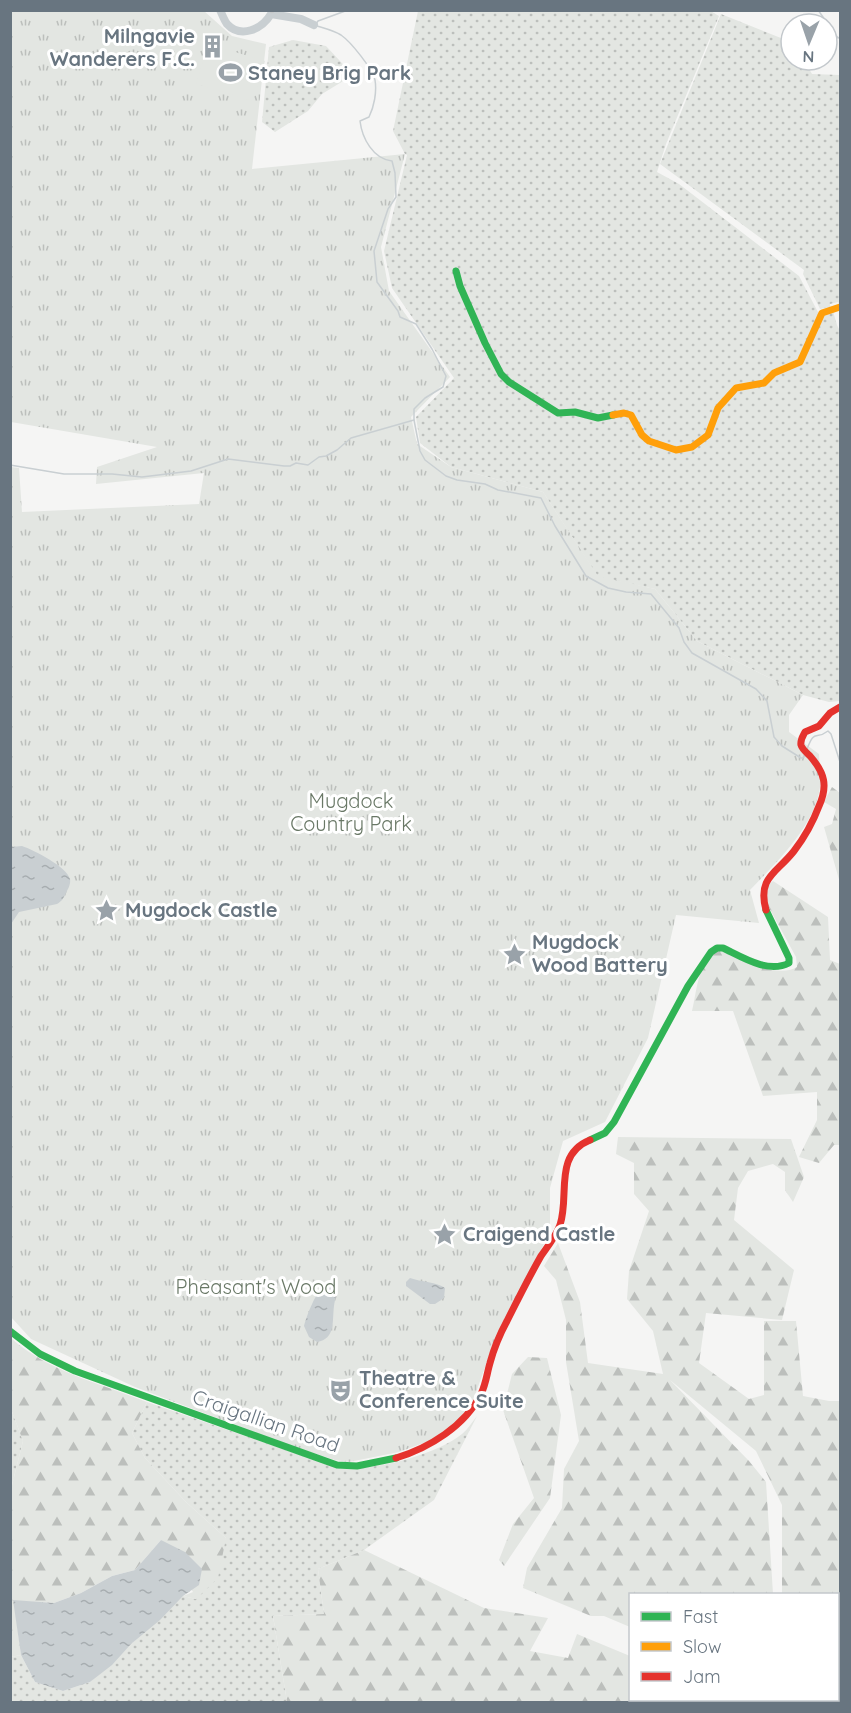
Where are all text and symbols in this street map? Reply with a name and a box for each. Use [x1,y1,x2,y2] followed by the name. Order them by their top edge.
[779,12,839,72] north arrow
[50,23,195,71] place label: Milngavie Wanderers F.C.
[200,34,226,60] building icon: Milngavie Wanderers F.C.
[802,47,815,67] text: N
[217,60,243,86] sports icon: Staney Brig Park
[248,60,411,85] place label: Staney Brig Park
[290,788,412,836] park label: Mugdock Country Park
[94,897,120,923] place icon: Mugdock Castle
[125,897,278,922] place label: Mugdock Castle
[532,929,668,977] place label: Mugdock Wood Battery
[501,941,527,967] place icon: Mugdock Wood Battery
[432,1221,458,1247] place icon: Craigend Castle
[463,1221,615,1246] place label: Craigend Castle
[176,1274,336,1299] park label: Pheasant's Wood
[359,1365,524,1413] place label: Theatre & Conference Suite
[328,1377,354,1403] theatre icon: Theatre & Conference Suite
[189,1384,343,1457] street label: Craigallian Road
[629,1593,839,1701] legend
[683,1605,718,1628] text: Fast
[683,1635,721,1658] text: Slow
[683,1665,721,1688] text: Jam

